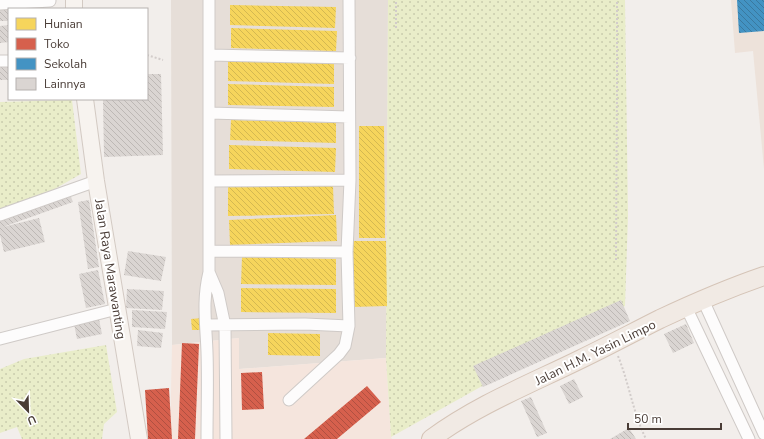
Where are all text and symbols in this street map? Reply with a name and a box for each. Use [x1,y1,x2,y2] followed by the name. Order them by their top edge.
[8,8,148,100] legend
[44,16,83,32] text: Hunian
[44,36,70,52] text: Toko
[44,56,87,72] text: Sekolah
[44,76,86,92] text: Lainnya
[90,197,130,341] street label: Jalan Raya Marawanting
[531,316,659,390] street label: Jalan H.M. Yasin Limpo
[8,391,48,431] north arrow
[628,405,721,431] scale bar
[25,411,38,428] text: U
[634,411,662,427] text: 50 m

